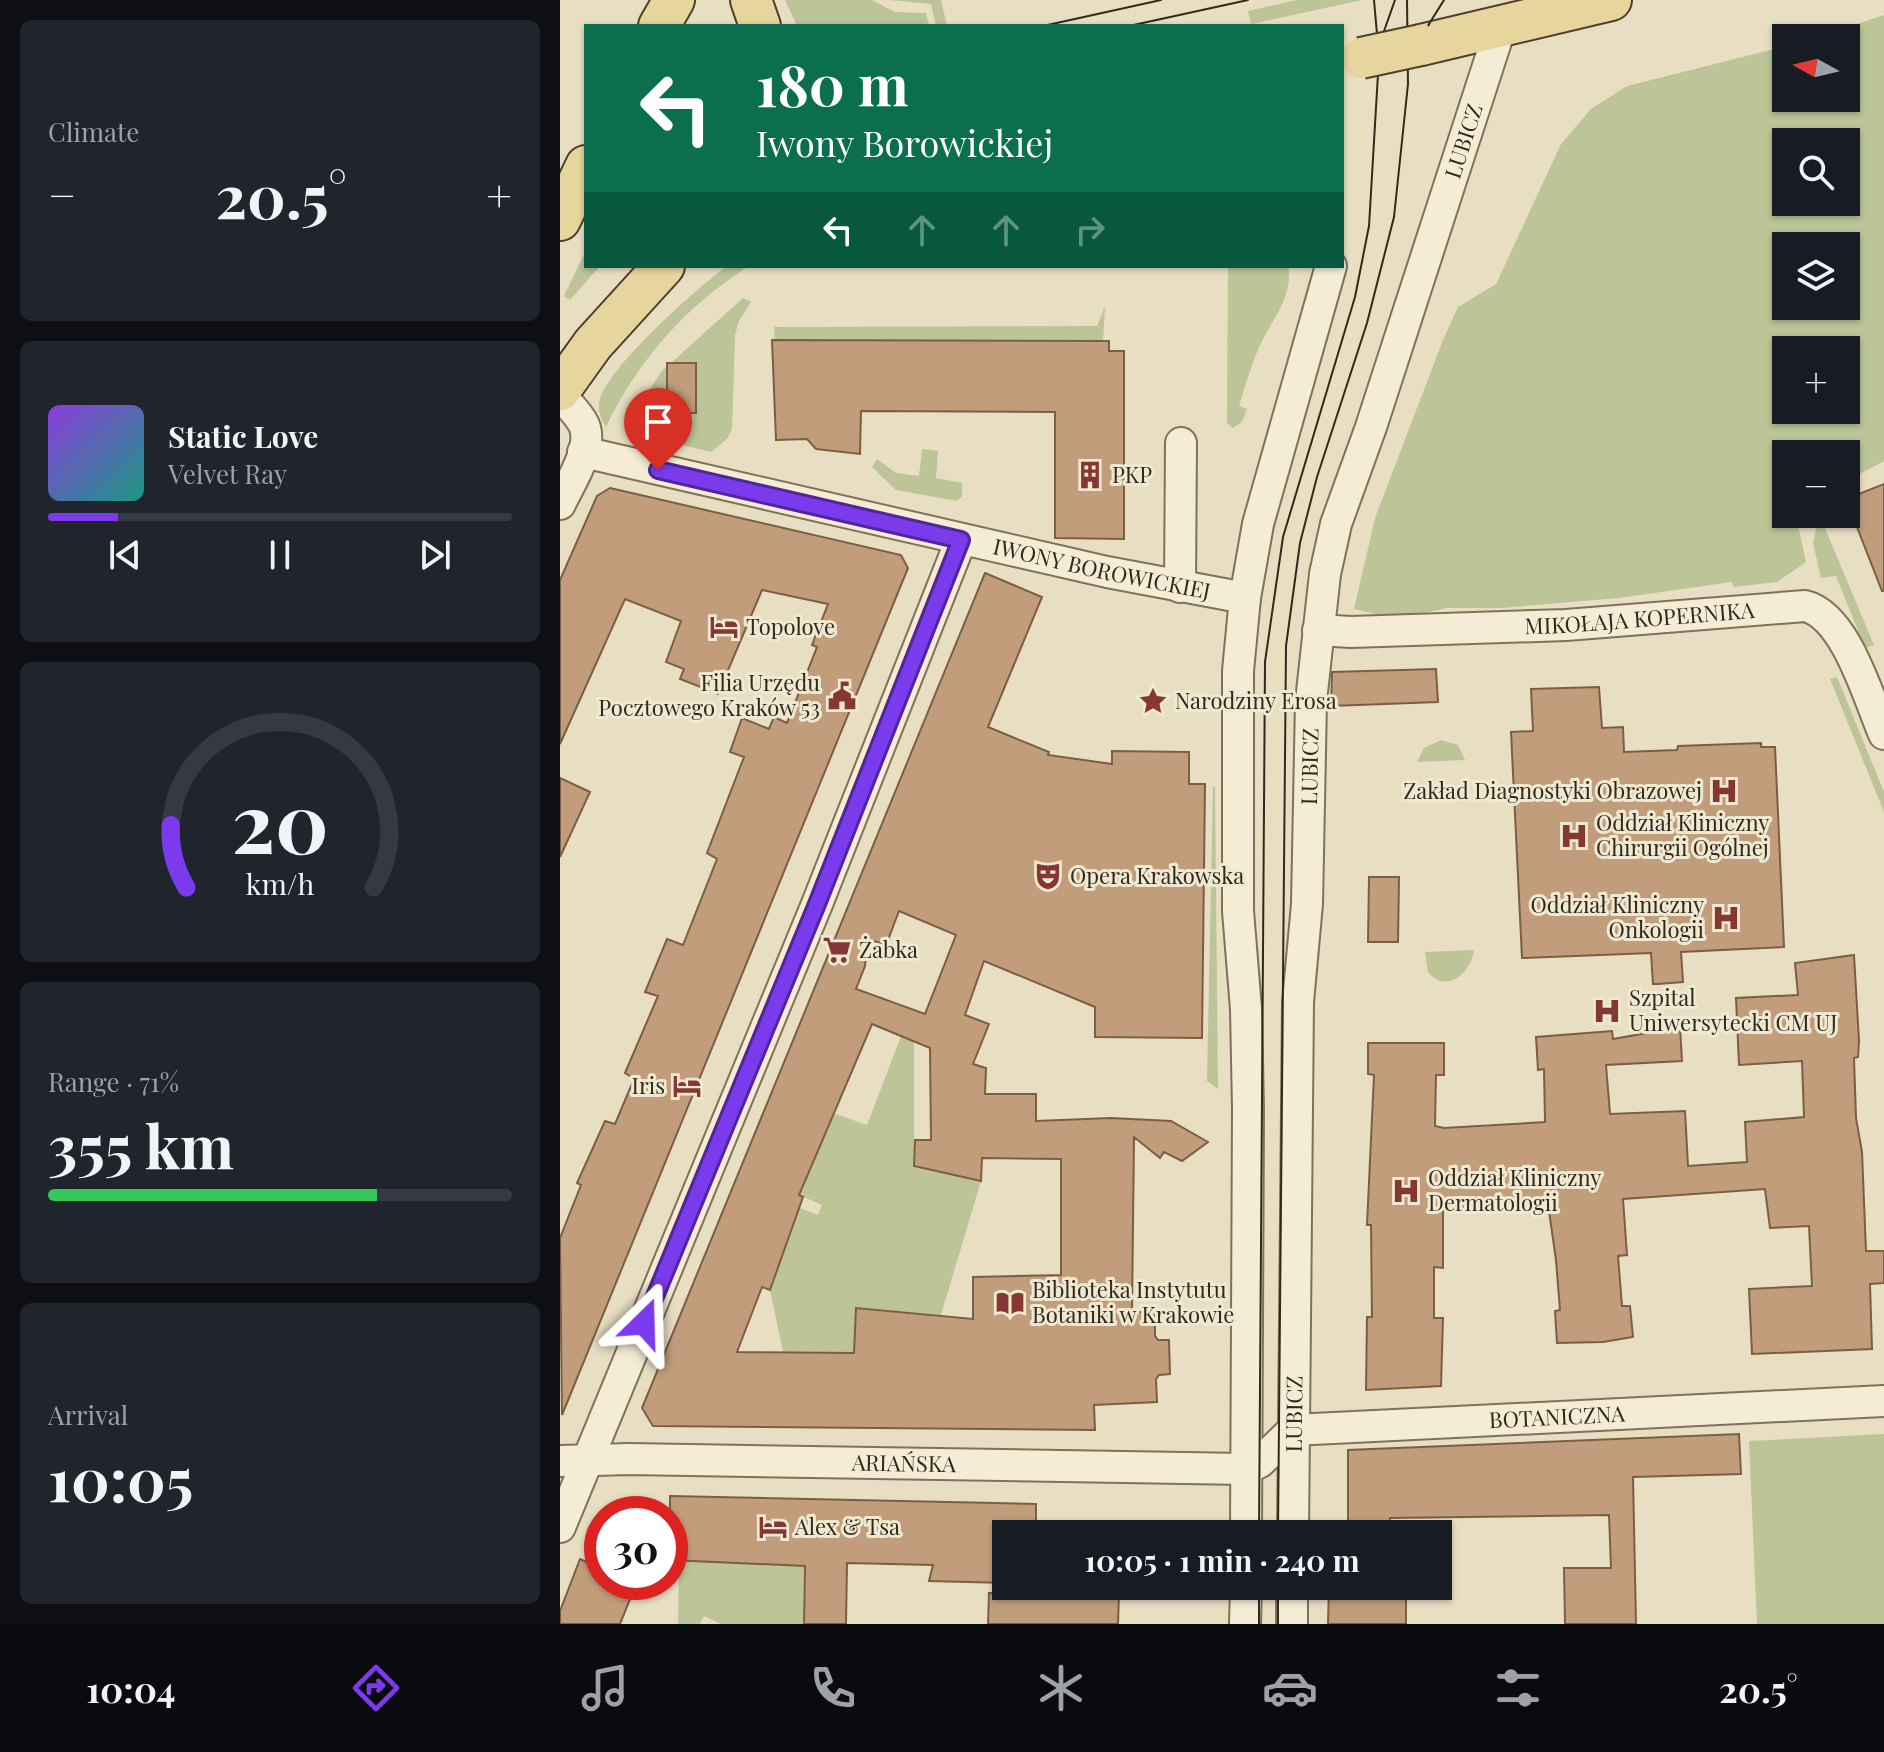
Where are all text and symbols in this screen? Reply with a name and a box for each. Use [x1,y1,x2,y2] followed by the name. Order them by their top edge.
[1772,24,1860,112] north arrow
[1772,24,1860,528] map controls
[756,46,909,121] text: 180 m
[624,56,728,160] icon: left
[1437,100,1489,182] street label: LUBICZ
[48,114,139,149] text: Climate
[756,118,1053,166] text: Iwony Borowickiej
[1772,128,1860,216] button: search
[216,154,347,234] text: 20.5°
[48,164,76,223] text: −
[486,164,512,223] text: +
[816,208,860,252] icon: left
[900,208,944,252] icon: ahead
[984,208,1028,252] icon: ahead
[1068,208,1112,252] icon: right
[1772,232,1860,320] button: layers
[1772,336,1860,424] button: +
[624,388,692,470] pin
[636,400,680,444] icon: arrive
[168,416,318,456] text: Static Love
[1772,440,1860,528] button: −
[168,456,287,491] text: Velvet Ray
[1112,459,1152,489] place label: PKP
[1075,460,1105,490] building icon: PKP
[990,530,1213,605] street label: IWONY BOROWICKIEJ
[103,533,147,577] icon: previous
[258,533,302,577] icon: pause
[413,533,457,577] icon: next
[1524,594,1756,640] street label: MIKOŁAJA KOPERNIKA
[746,611,835,641] place label: Topolove
[709,612,739,642] hotel icon: Topolove
[598,667,820,722] place label: Filia Urzędu Pocztowego Kraków 53
[827,681,857,711] public building icon: Filia Urzędu Pocztowego Kraków 53
[1175,685,1337,715] place label: Narodziny Erosa
[1138,686,1168,716] place icon: Narodziny Erosa
[1293,728,1324,805] street label: LUBICZ
[231,764,329,875] text: 20
[1403,775,1702,805] place label: Zakład Diagnostyki Obrazowej
[1709,776,1739,806] hospital icon: Zakład Diagnostyki Obrazowej
[1596,807,1769,862] place label: Oddział Kliniczny Chirurgii Ogólnej
[1559,821,1589,851] hospital icon: Oddział Kliniczny Chirurgii Ogólnej
[1070,860,1244,890] place label: Opera Krakowska
[1033,861,1063,891] theatre icon: Opera Krakowska
[246,864,314,902] text: km/h
[1531,889,1704,944] place label: Oddział Kliniczny Onkologii
[1711,903,1741,933] hospital icon: Oddział Kliniczny Onkologii
[859,934,918,964] place label: Żabka
[822,935,852,965] supermarket icon: Żabka
[1629,982,1837,1037] place label: Szpital Uniwersytecki CM UJ
[1592,996,1622,1026] hospital icon: Szpital Uniwersytecki CM UJ
[48,1064,179,1099] text: Range · 71%
[631,1070,665,1100] place label: Iris
[672,1071,702,1101] hotel icon: Iris
[48,1104,234,1184] text: 355 km
[1428,1162,1601,1217] place label: Oddział Kliniczny Dermatologii
[1391,1176,1421,1206] hospital icon: Oddział Kliniczny Dermatologii
[1032,1274,1234,1329] place label: Biblioteka Instytutu Botaniki w Krakowie
[602,1281,686,1365] position arrow
[995,1288,1025,1318] library icon: Biblioteka Instytutu Botaniki w Krakowie
[1278,1375,1308,1453] street label: LUBICZ
[48,1397,128,1432] text: Arrival
[1488,1398,1626,1434] street label: BOTANICZNA
[48,1437,193,1517] text: 10:05
[851,1447,956,1478] street label: ARIAŃSKA
[584,1496,688,1600] speed limit sign: 30
[794,1511,900,1541] place label: Alex & Tsa
[758,1512,788,1542] hotel icon: Alex & Tsa
[1084,1540,1360,1580] text: 10:05 · 1 min · 240 m
[348,1660,404,1716] icon: directions
[577,1660,633,1716] icon: music
[805,1660,861,1716] icon: phone
[1033,1660,1089,1716] icon: climate
[1262,1660,1318,1716] icon: car
[1490,1660,1546,1716] icon: filters
[86,1664,176,1712] text: 10:04
[1719,1664,1798,1712] text: 20.5°

